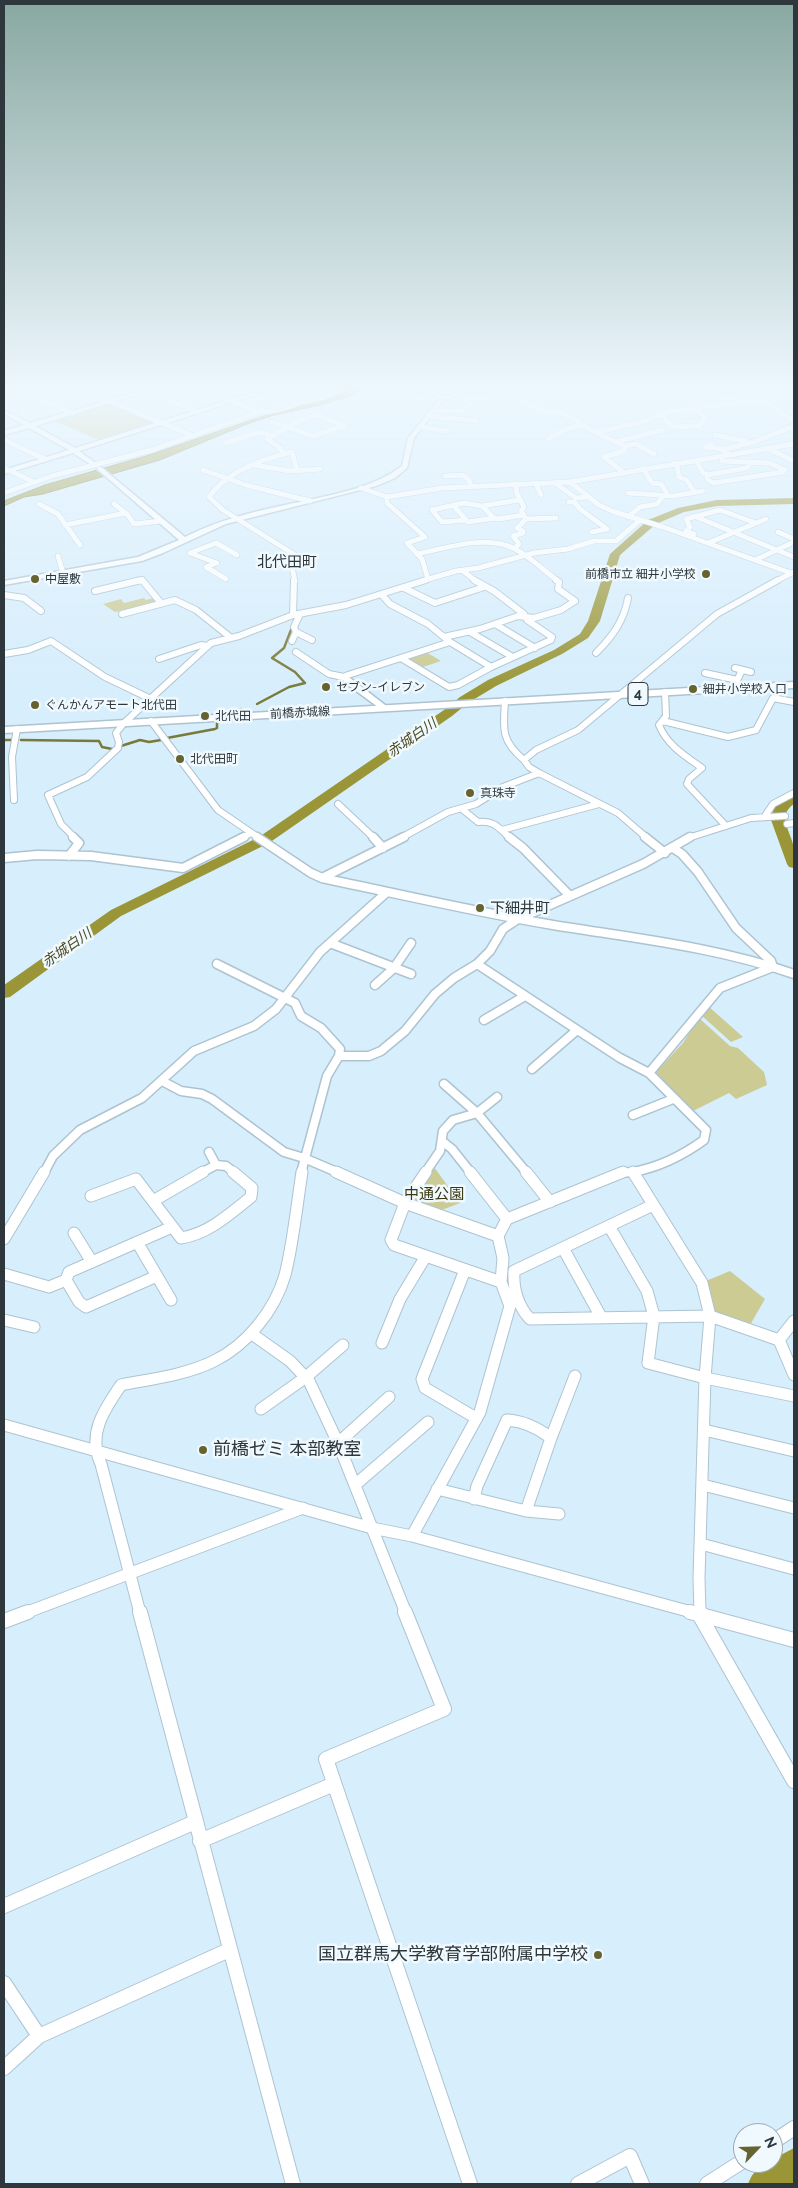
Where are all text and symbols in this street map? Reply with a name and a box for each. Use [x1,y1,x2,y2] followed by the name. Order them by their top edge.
[257,553,317,571] district label: 北代田町
[585,567,696,581] place label: 前橋市立 細井小学校
[700,568,712,580] marker: 前橋市立 細井小学校
[45,572,81,586] place label: 中屋敷
[29,573,41,585] marker: 中屋敷
[336,680,425,694] place label: セブン-イレブン
[320,681,332,693] marker: セブン-イレブン
[628,682,648,706] road number: 4
[703,682,787,696] place label: 細井小学校入口
[687,683,699,695] marker: 細井小学校入口
[45,698,177,712] place label: ぐんかんアモート北代田
[29,699,41,711] marker: ぐんかんアモート北代田
[270,704,330,722] street label: 前橋赤城線
[215,709,251,723] place label: 北代田
[199,710,211,722] marker: 北代田
[384,715,440,761] water label: 赤城白川
[190,752,238,766] place label: 北代田町
[174,753,186,765] marker: 北代田町
[480,786,516,800] place label: 真珠寺
[464,787,476,799] marker: 真珠寺
[490,899,550,917] place label: 下細井町
[474,902,486,914] marker: 下細井町
[39,925,95,971] water label: 赤城白川
[404,1185,464,1203] park label: 中通公園
[213,1439,362,1461] place label: 前橋ゼミ 本部教室
[197,1444,209,1456] marker: 前橋ゼミ 本部教室
[318,1944,588,1966] place label: 国立群馬大学教育学部附属中学校
[592,1949,604,1961] marker: 国立群馬大学教育学部附属中学校
[733,2123,783,2173] north arrow
[761,2134,780,2150] text: N

